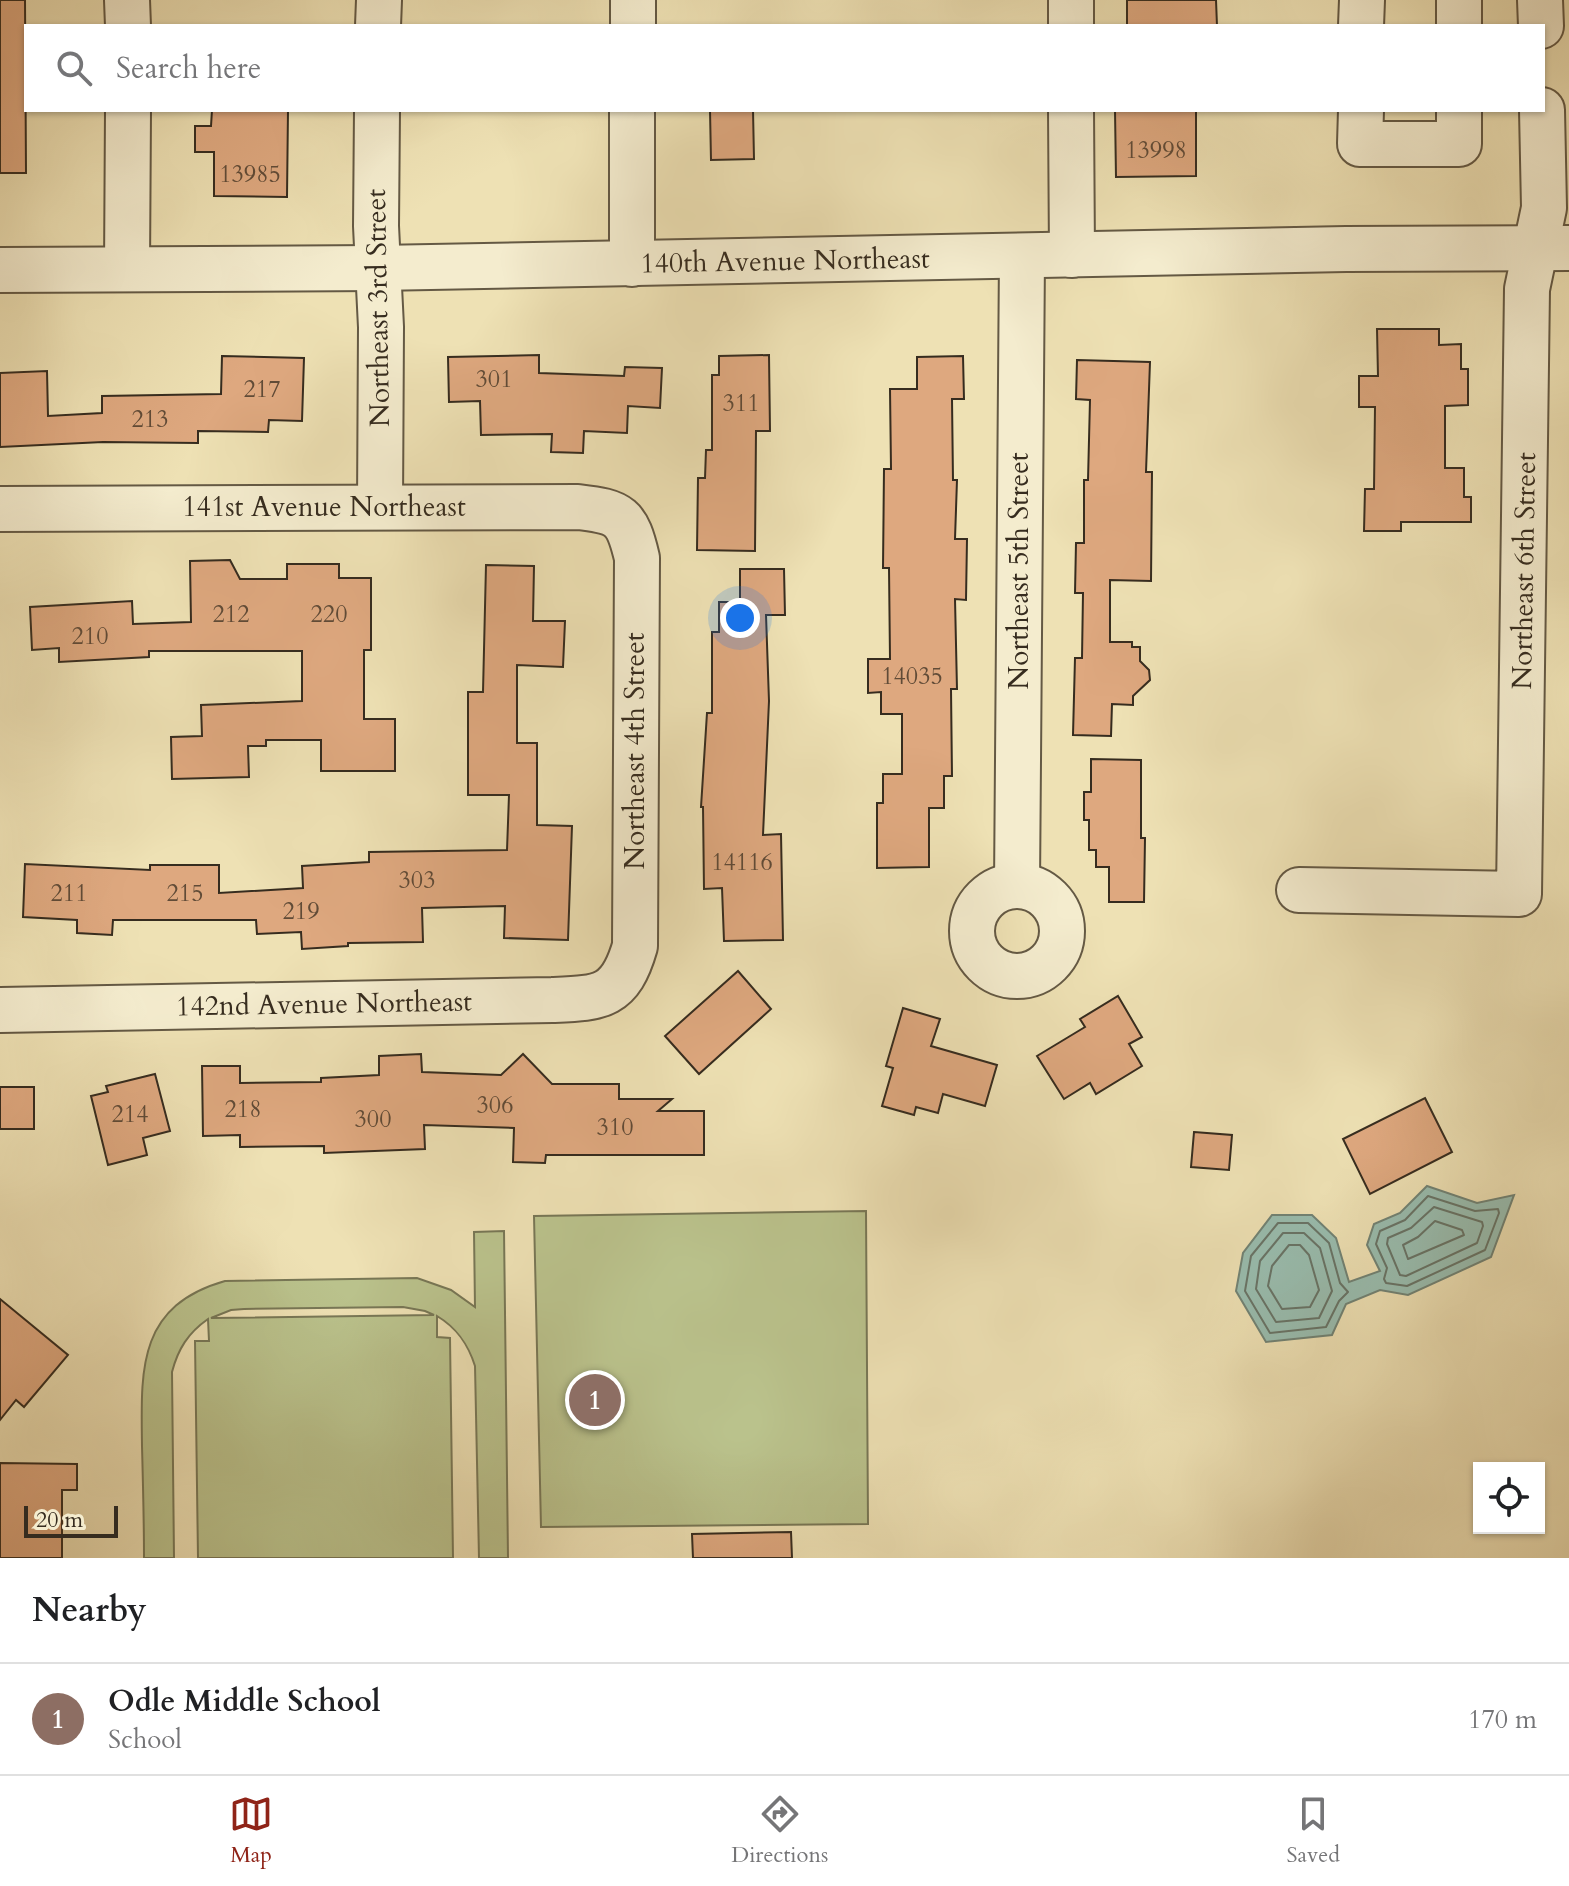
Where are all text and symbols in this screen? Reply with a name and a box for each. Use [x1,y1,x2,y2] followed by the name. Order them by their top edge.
[24,24,1545,112] search box
[52,46,96,90] icon: search
[116,48,261,89] text: Search here
[1125,134,1187,167] house number: 13998
[219,158,281,191] house number: 13985
[357,188,399,427] street label: Northeast 3rd Street
[640,239,930,283] street label: 140th Avenue Northeast
[476,363,512,396] house number: 301
[244,373,280,406] house number: 217
[723,387,759,420] house number: 311
[132,403,168,436] house number: 213
[1000,452,1038,690] street label: Northeast 5th Street
[1503,452,1545,690] street label: Northeast 6th Street
[182,488,466,526] street label: 141st Avenue Northeast
[213,598,249,631] house number: 212
[311,598,347,631] house number: 220
[720,598,760,638] your location
[72,620,108,653] house number: 210
[616,632,654,870] street label: Northeast 4th Street
[881,660,943,693] house number: 14035
[711,846,773,879] house number: 14116
[399,864,435,897] house number: 303
[51,877,87,910] house number: 211
[167,877,203,910] house number: 215
[283,895,319,928] house number: 219
[176,982,473,1026] street label: 142nd Avenue Northeast
[477,1089,513,1122] house number: 306
[225,1093,261,1126] house number: 218
[112,1098,148,1131] house number: 214
[355,1103,391,1136] house number: 300
[597,1111,633,1144] house number: 310
[569,1370,621,1430] pin: 1
[1473,1462,1545,1534] map controls
[1473,1462,1545,1534] button: locate
[24,1502,118,1538] scale bar
[36,1505,83,1535] text: 20 m
[32,1587,147,1633] text: Nearby
[108,1681,381,1722] text: Odle Middle School
[51,1702,65,1737] text: 1
[1468,1702,1537,1737] text: 170 m
[108,1722,182,1757] text: School
[229,1792,273,1870] tab: Map
[731,1792,828,1870] tab: Directions
[1287,1792,1340,1870] tab: Saved

